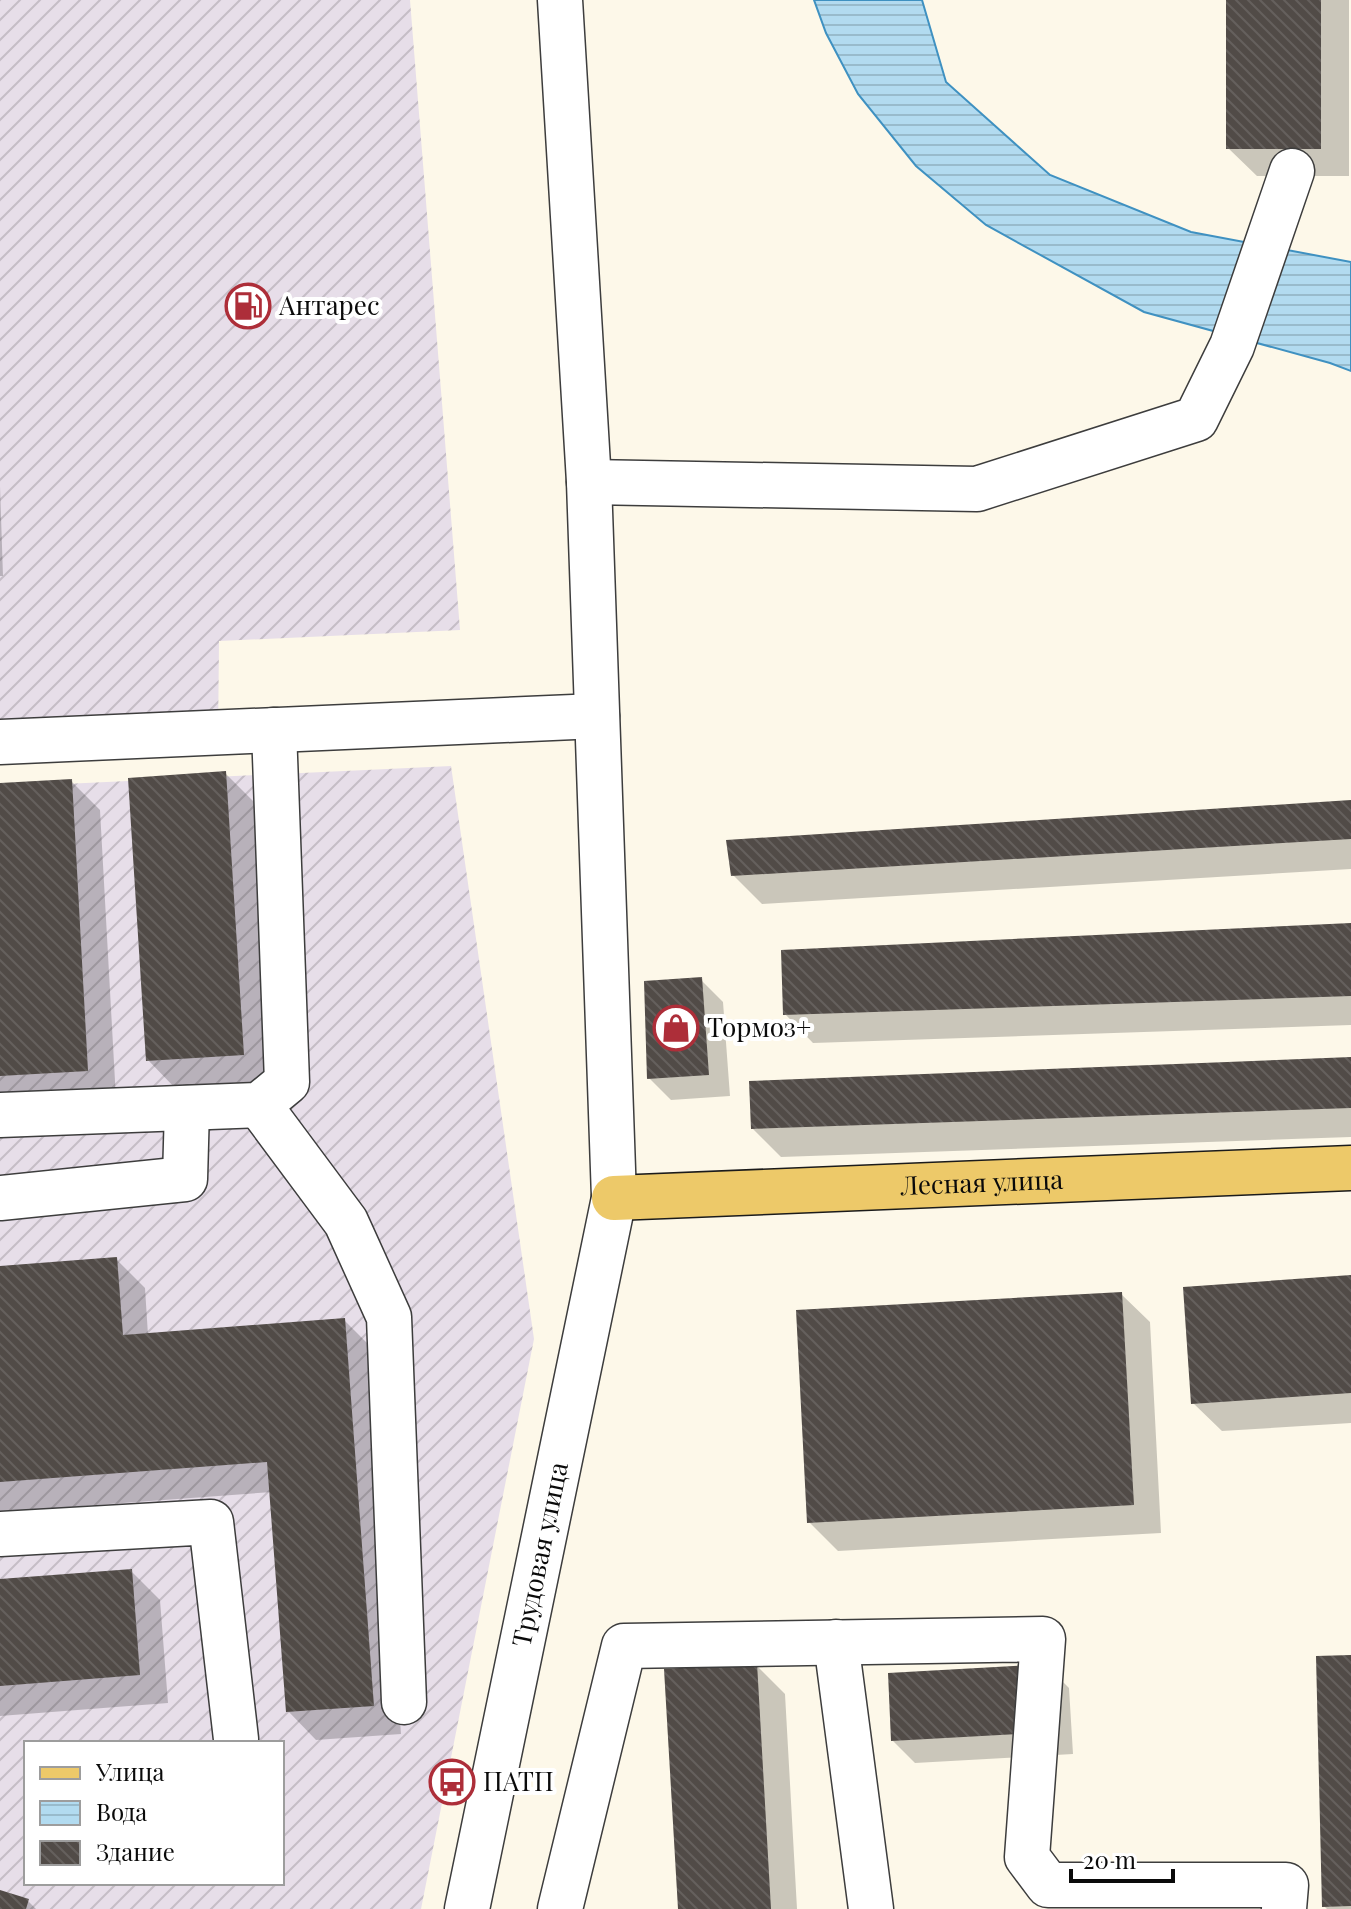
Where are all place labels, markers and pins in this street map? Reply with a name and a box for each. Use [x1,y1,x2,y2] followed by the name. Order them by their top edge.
[224,282,272,330] fuel station icon: Антарес
[278,287,380,322] place label: Антарес
[652,1004,700,1052] shop icon: Тормоз+
[707,1009,811,1044] place label: Тормоз+
[428,1758,476,1806] bus stop icon: ПАТП
[483,1763,554,1798] place label: ПАТП

